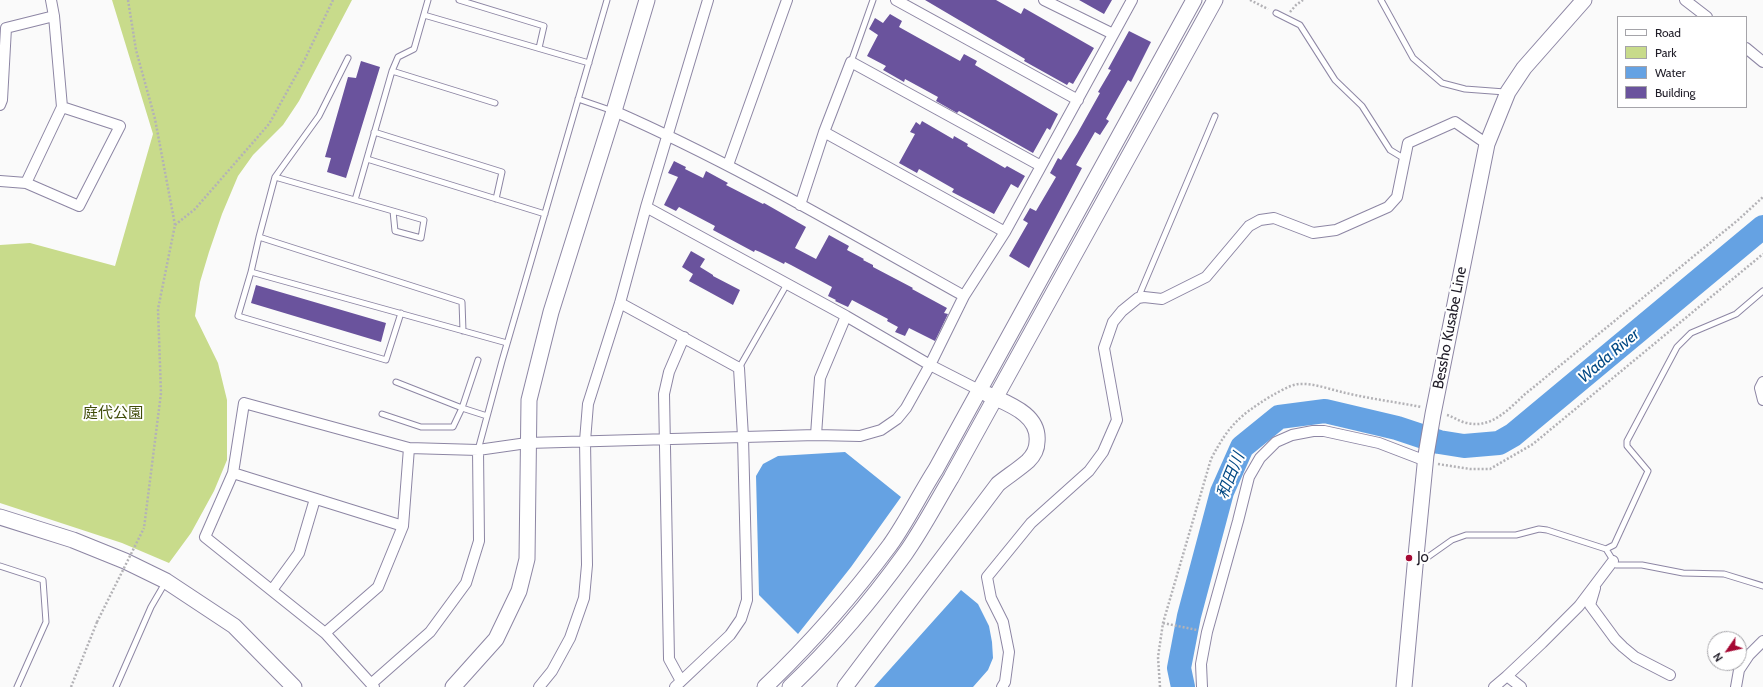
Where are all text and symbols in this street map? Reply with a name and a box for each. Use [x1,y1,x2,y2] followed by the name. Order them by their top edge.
[1617,16,1747,108] legend
[1655,25,1681,40] text: Road
[1655,45,1677,60] text: Park
[1655,65,1685,80] text: Water
[1655,85,1696,100] text: Building
[1429,265,1471,391] street label: Bessho Kusabe Line
[1574,325,1644,387] water label: Wada River
[83,405,143,423] park label: 庭代公園
[1213,450,1249,502] water label: 和田川
[1417,549,1429,567] place label: Jo
[1404,553,1414,563] marker: Jo
[1707,631,1747,671] north arrow
[1710,650,1726,664] text: N

